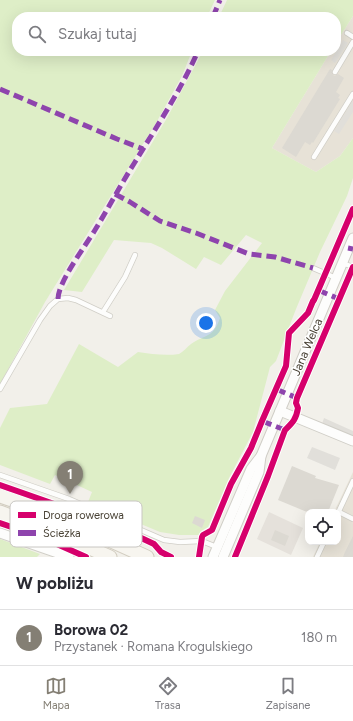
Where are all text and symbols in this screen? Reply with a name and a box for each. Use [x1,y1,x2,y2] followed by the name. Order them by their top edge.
[12,12,341,56] search box
[26,23,48,45] icon: search
[58,25,137,43] text: Szukaj tutaj
[196,313,216,333] your location
[289,316,325,378] street label: Jana Welca
[57,461,83,494] pin: 1
[10,501,142,547] legend
[43,509,124,522] text: Droga rowerowa
[305,509,341,545] map controls
[305,509,341,545] button: locate
[43,526,81,540] text: Ścieżka
[16,573,93,593] text: W pobliżu
[54,621,128,639] text: Borowa 02
[26,630,32,645] text: 1
[301,630,337,645] text: 180 m
[54,639,253,654] text: Przystanek · Romana Krogulskiego
[43,675,70,712] tab: Mapa
[155,675,181,712] tab: Trasa
[266,675,310,712] tab: Zapisane

